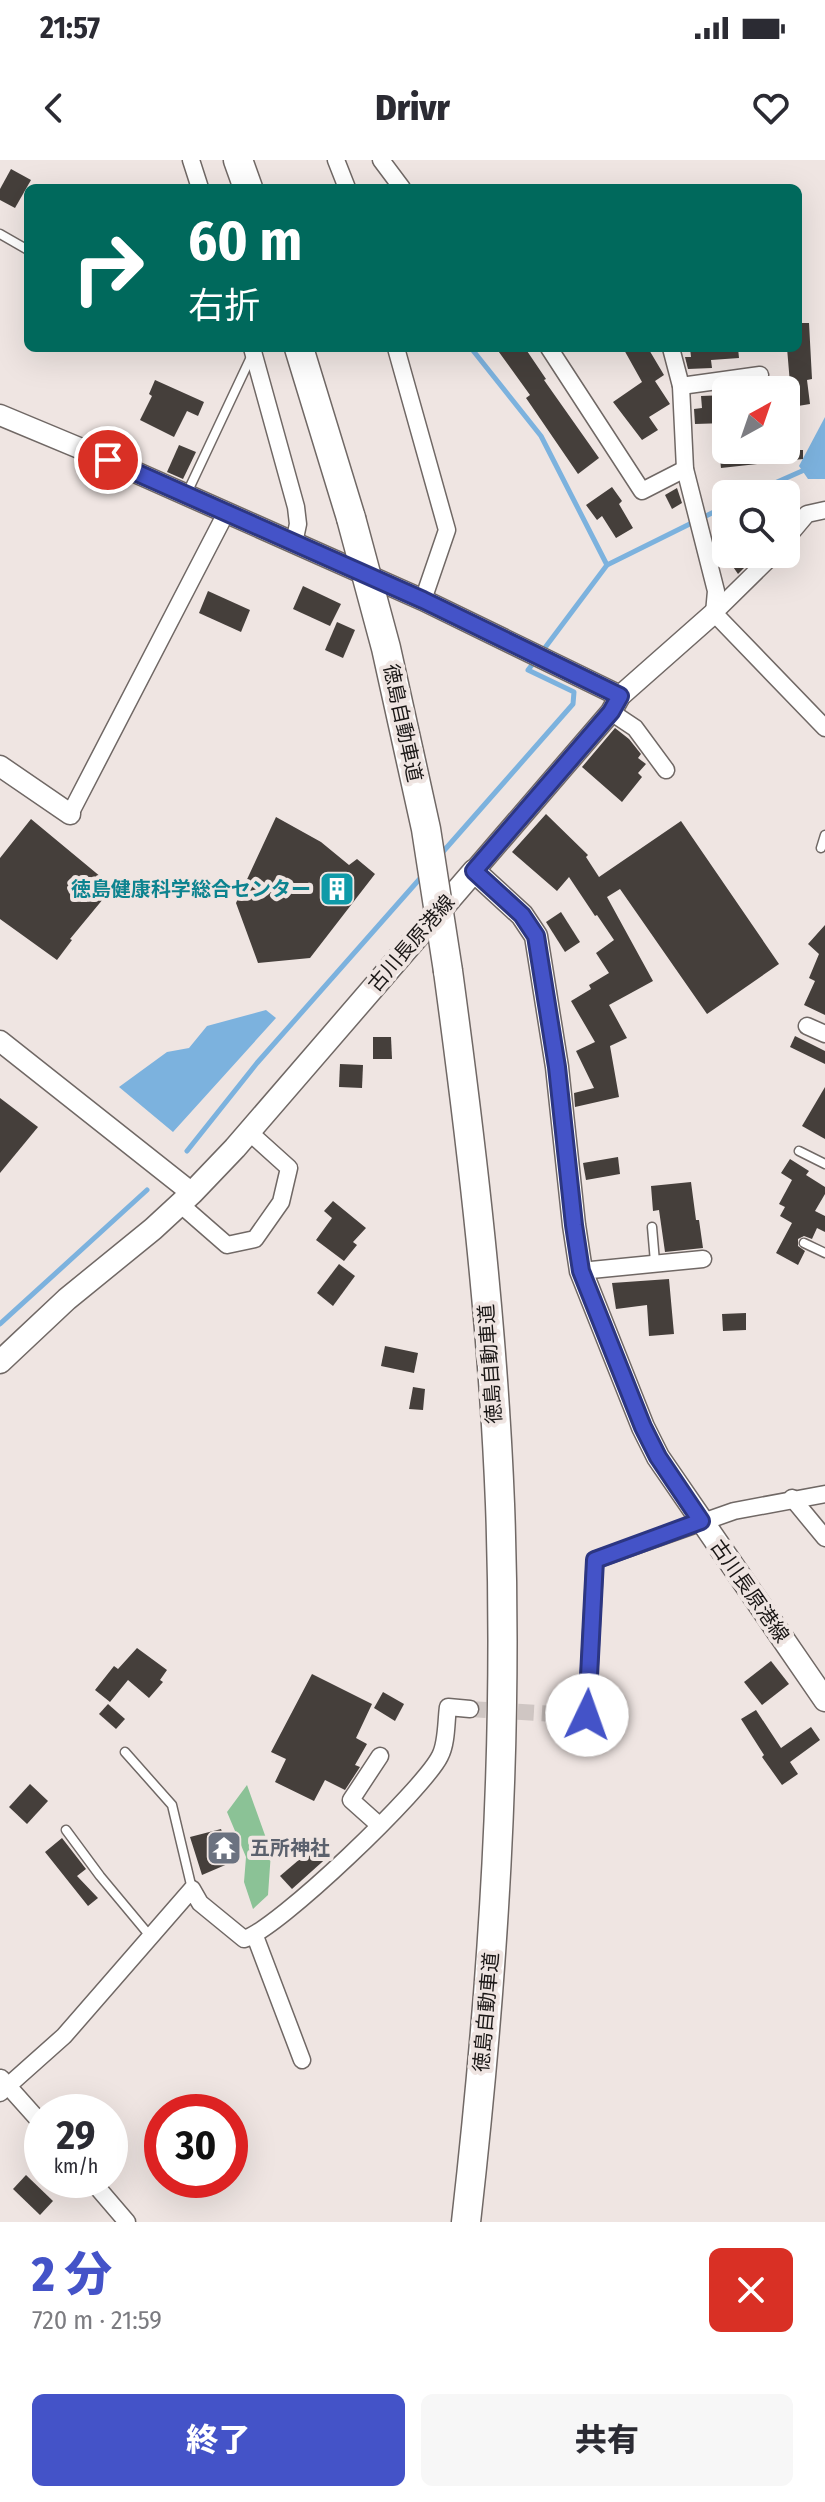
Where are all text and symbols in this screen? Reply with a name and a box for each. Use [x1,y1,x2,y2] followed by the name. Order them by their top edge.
[40,10,100,46] text: 21:57
[32,86,76,130] icon: back
[375,86,450,130] text: Drivr
[749,86,793,130] icon: heart
[188,208,302,275] text: 60 m
[56,216,160,320] icon: right
[188,284,260,328] text: 右折
[712,376,800,464] north arrow
[712,376,800,568] map controls
[74,426,142,494] pin
[86,438,130,482] icon: arrive
[712,480,800,568] button: search
[379,662,427,784] street label: 徳島自動車道
[318,870,356,908] building icon: 徳島健康科学総合センター
[71,877,311,901] place label: 徳島健康科学総合センター
[363,890,459,996] street label: 古川長原港線
[474,1303,506,1425] street label: 徳島自動車道
[706,1535,794,1647] street label: 古川長原港線
[545,1673,629,1757] position arrow
[205,1829,243,1867] temple icon: 五所神社
[250,1836,330,1860] place label: 五所神社
[469,1951,503,2073] street label: 徳島自動車道
[144,2094,248,2198] speed limit sign: 30
[56,2112,95,2160] text: 29
[54,2154,98,2178] text: km/h
[32,2246,112,2304] text: 2 分
[709,2248,793,2332] button: close
[32,2305,162,2336] text: 720 m · 21:59
[32,2394,405,2486] button: 終了
[421,2394,793,2486] button: 共有

